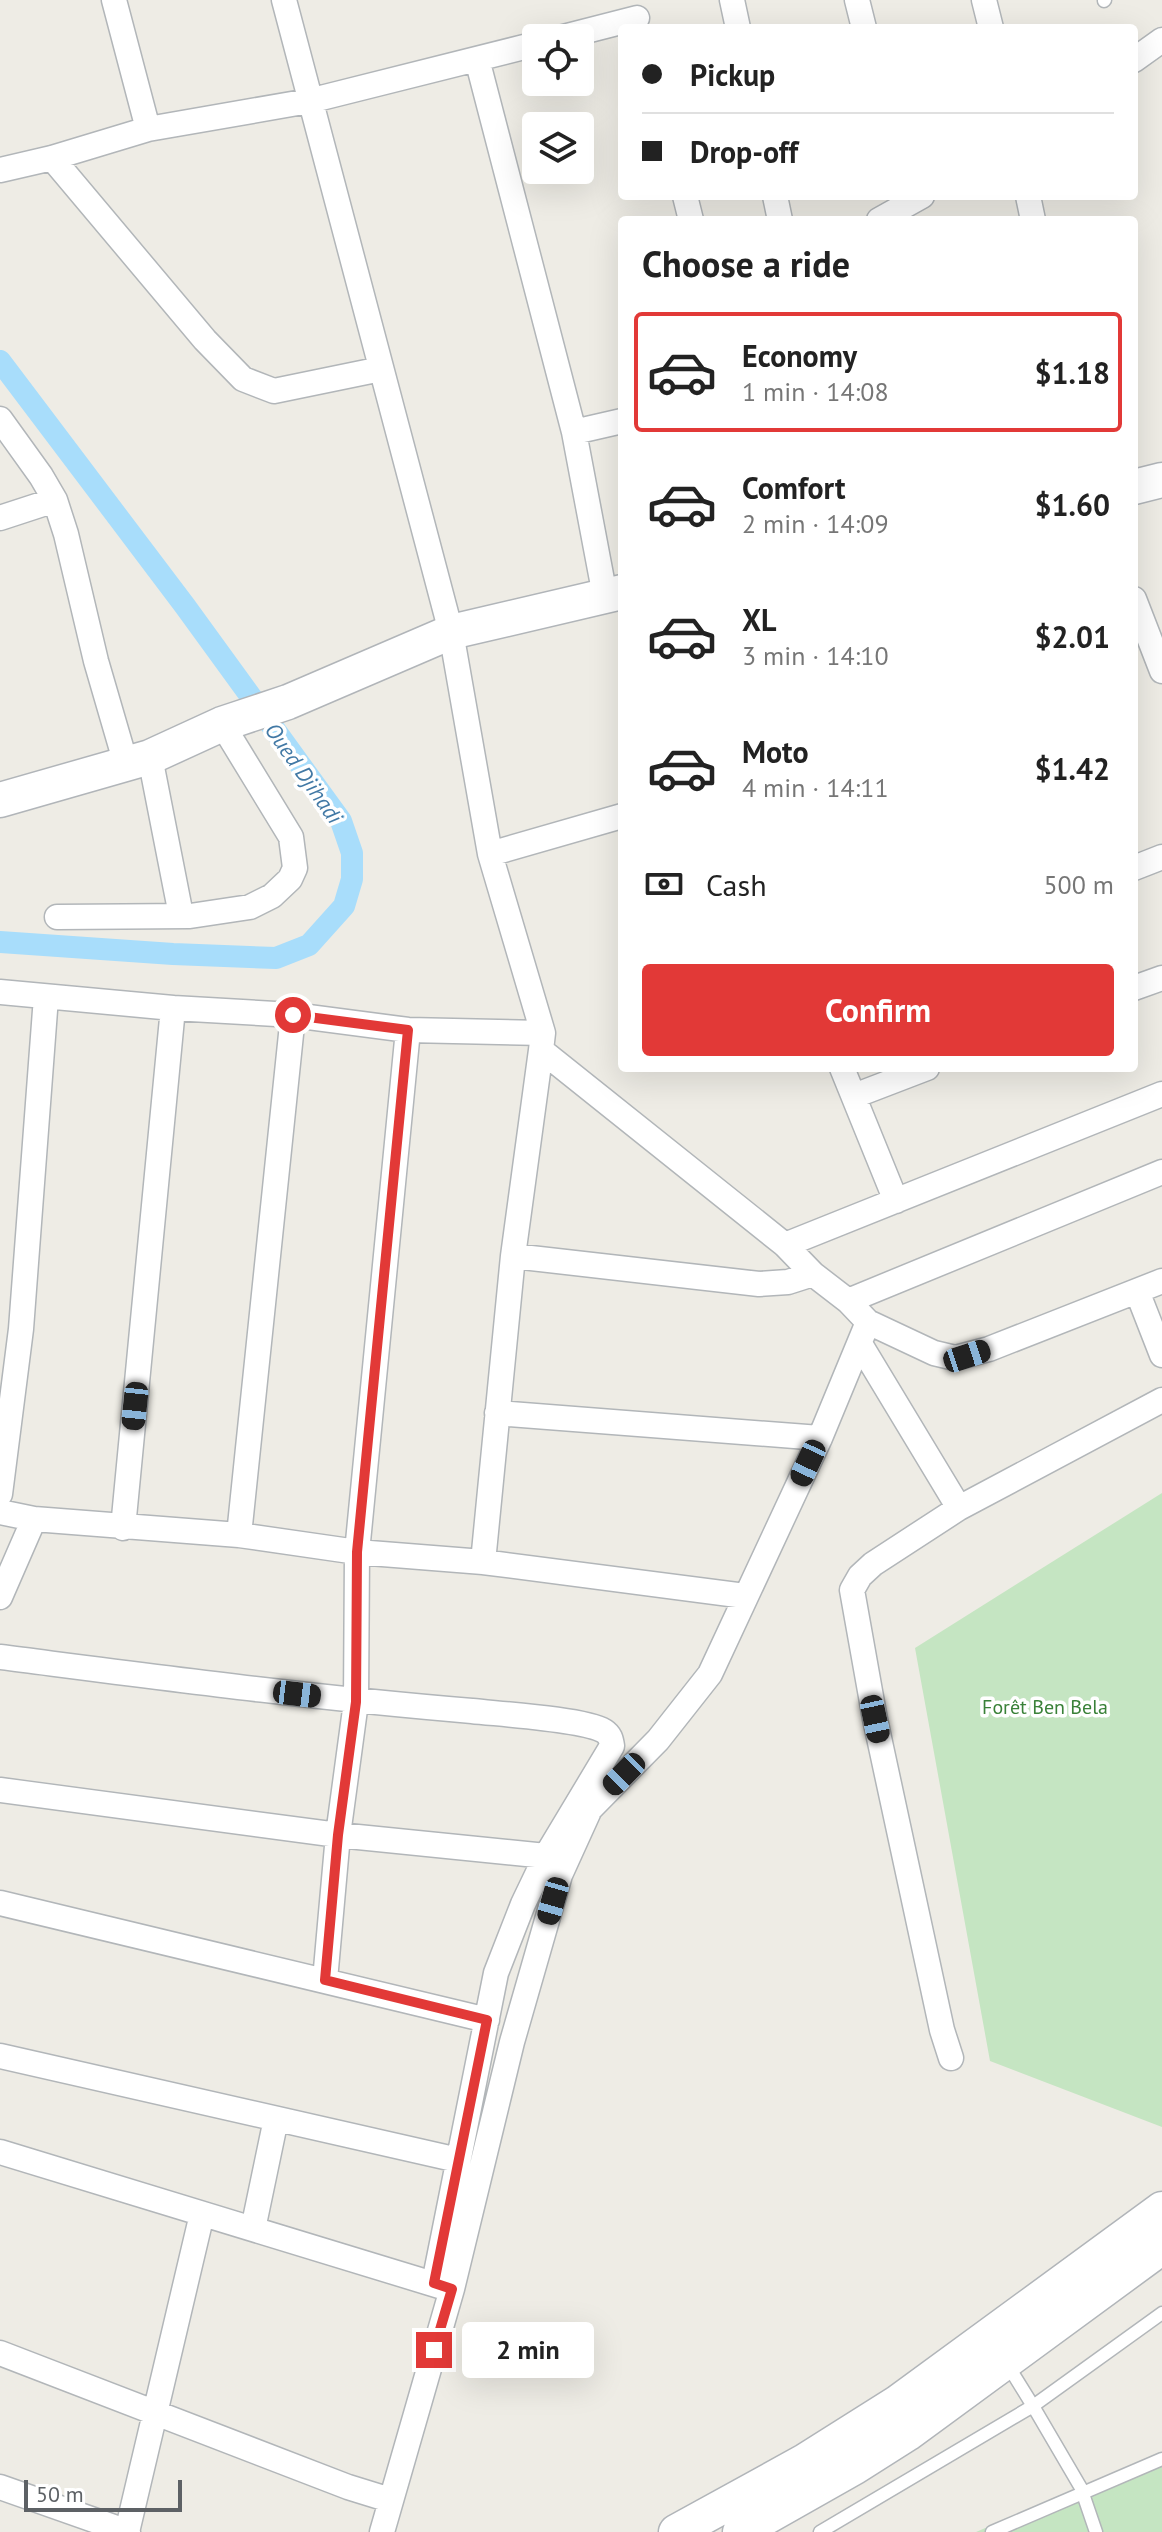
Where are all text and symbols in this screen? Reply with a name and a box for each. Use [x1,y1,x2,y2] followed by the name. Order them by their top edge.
[522,24,594,184] map controls
[522,24,594,96] button: locate
[690,55,775,94] text: Pickup
[522,112,594,184] button: layers
[690,132,798,171] text: Drop-off
[642,240,850,287] text: Choose a ride
[646,336,718,408] icon: car
[742,336,857,375] text: Economy
[1035,353,1110,392] text: $1.18
[742,375,889,408] text: 1 min · 14:08
[646,468,718,540] icon: car
[742,468,845,507] text: Comfort
[1035,485,1110,524] text: $1.60
[742,507,889,540] text: 2 min · 14:09
[646,600,718,672] icon: car
[742,600,776,639] text: XL
[1035,617,1110,656] text: $2.01
[742,639,889,672] text: 3 min · 14:10
[259,717,350,830] water label: Oued Djihadi
[646,732,718,804] icon: car
[742,732,809,771] text: Moto
[1035,749,1110,788] text: $1.42
[742,771,889,804] text: 4 min · 14:11
[642,862,686,906] icon: cash
[706,865,767,904] text: Cash
[1043,868,1114,901] text: 500 m
[642,964,1114,1056] button: Confirm
[275,997,311,1033] route start
[940,1337,994,1375] car
[121,1381,149,1431] car
[787,1436,829,1490] car
[272,1679,322,1709] car
[858,1693,892,1745] car
[982,1694,1108,1720] park label: Forêt Ben Bela
[599,1749,649,1799] car
[535,1875,571,1927] car
[462,2322,594,2378] callout: 2 min
[416,2332,452,2368] route end
[496,2333,560,2366] text: 2 min
[24,2476,182,2512] scale bar
[36,2480,84,2508] text: 50 m

